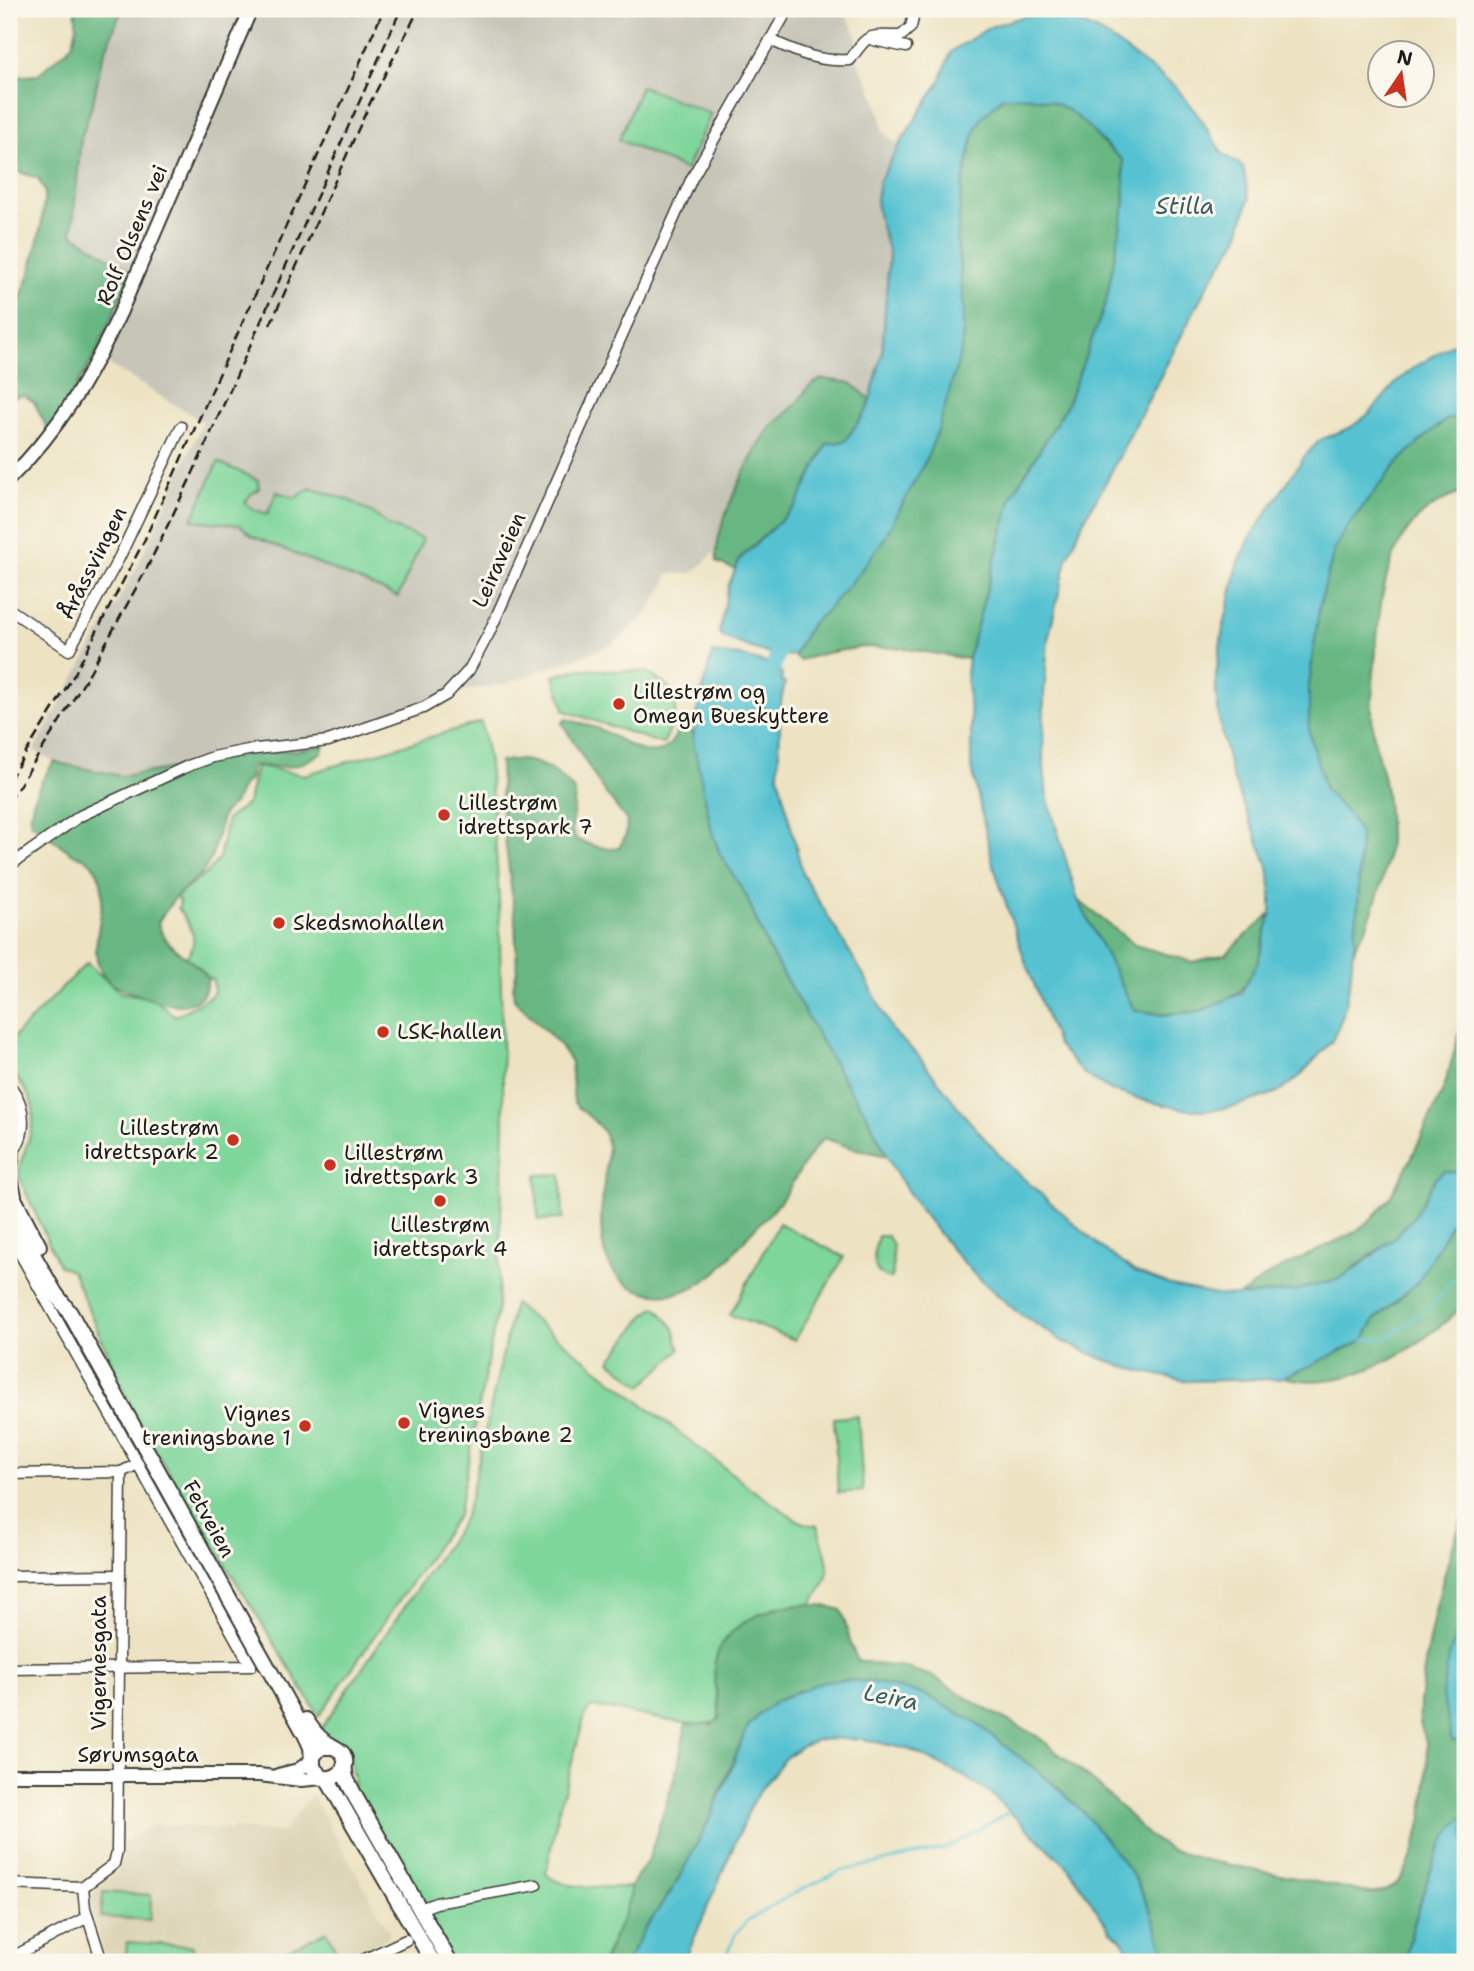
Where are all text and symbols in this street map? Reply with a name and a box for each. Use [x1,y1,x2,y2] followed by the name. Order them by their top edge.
[1366,38,1436,108] north arrow
[1395,44,1415,72] text: N
[90,160,174,310] street label: Rolf Olsens vei
[1156,191,1214,221] water label: Stilla
[52,501,134,624] street label: Åråssvingen
[466,508,533,612] street label: Leiraveien
[633,678,829,730] place label: Lillestrøm og Omegn Bueskyttere
[611,696,627,712] marker: Lillestrøm og Omegn Bueskyttere
[458,789,593,841] place label: Lillestrøm idrettspark 7
[436,807,452,823] marker: Lillestrøm idrettspark 7
[293,909,444,937] place label: Skedsmohallen
[271,915,287,931] marker: Skedsmohallen
[397,1018,502,1046] place label: LSK-hallen
[375,1024,391,1040] marker: LSK-hallen
[84,1114,219,1166] place label: Lillestrøm idrettspark 2
[225,1132,241,1148] marker: Lillestrøm idrettspark 2
[344,1139,479,1191] place label: Lillestrøm idrettspark 3
[322,1157,338,1173] marker: Lillestrøm idrettspark 3
[432,1193,448,1209] marker: Lillestrøm idrettspark 4
[373,1211,507,1263] place label: Lillestrøm idrettspark 4
[418,1397,573,1449] place label: Vignes treningsbane 2
[142,1400,291,1452] place label: Vignes treningsbane 1
[396,1415,412,1431] marker: Vignes treningsbane 2
[297,1418,313,1434] marker: Vignes treningsbane 1
[176,1475,242,1563] street label: Fetveien
[85,1596,113,1730] street label: Vigernesgata
[861,1677,921,1717] water label: Leira
[77,1741,199,1769] street label: Sørumsgata

